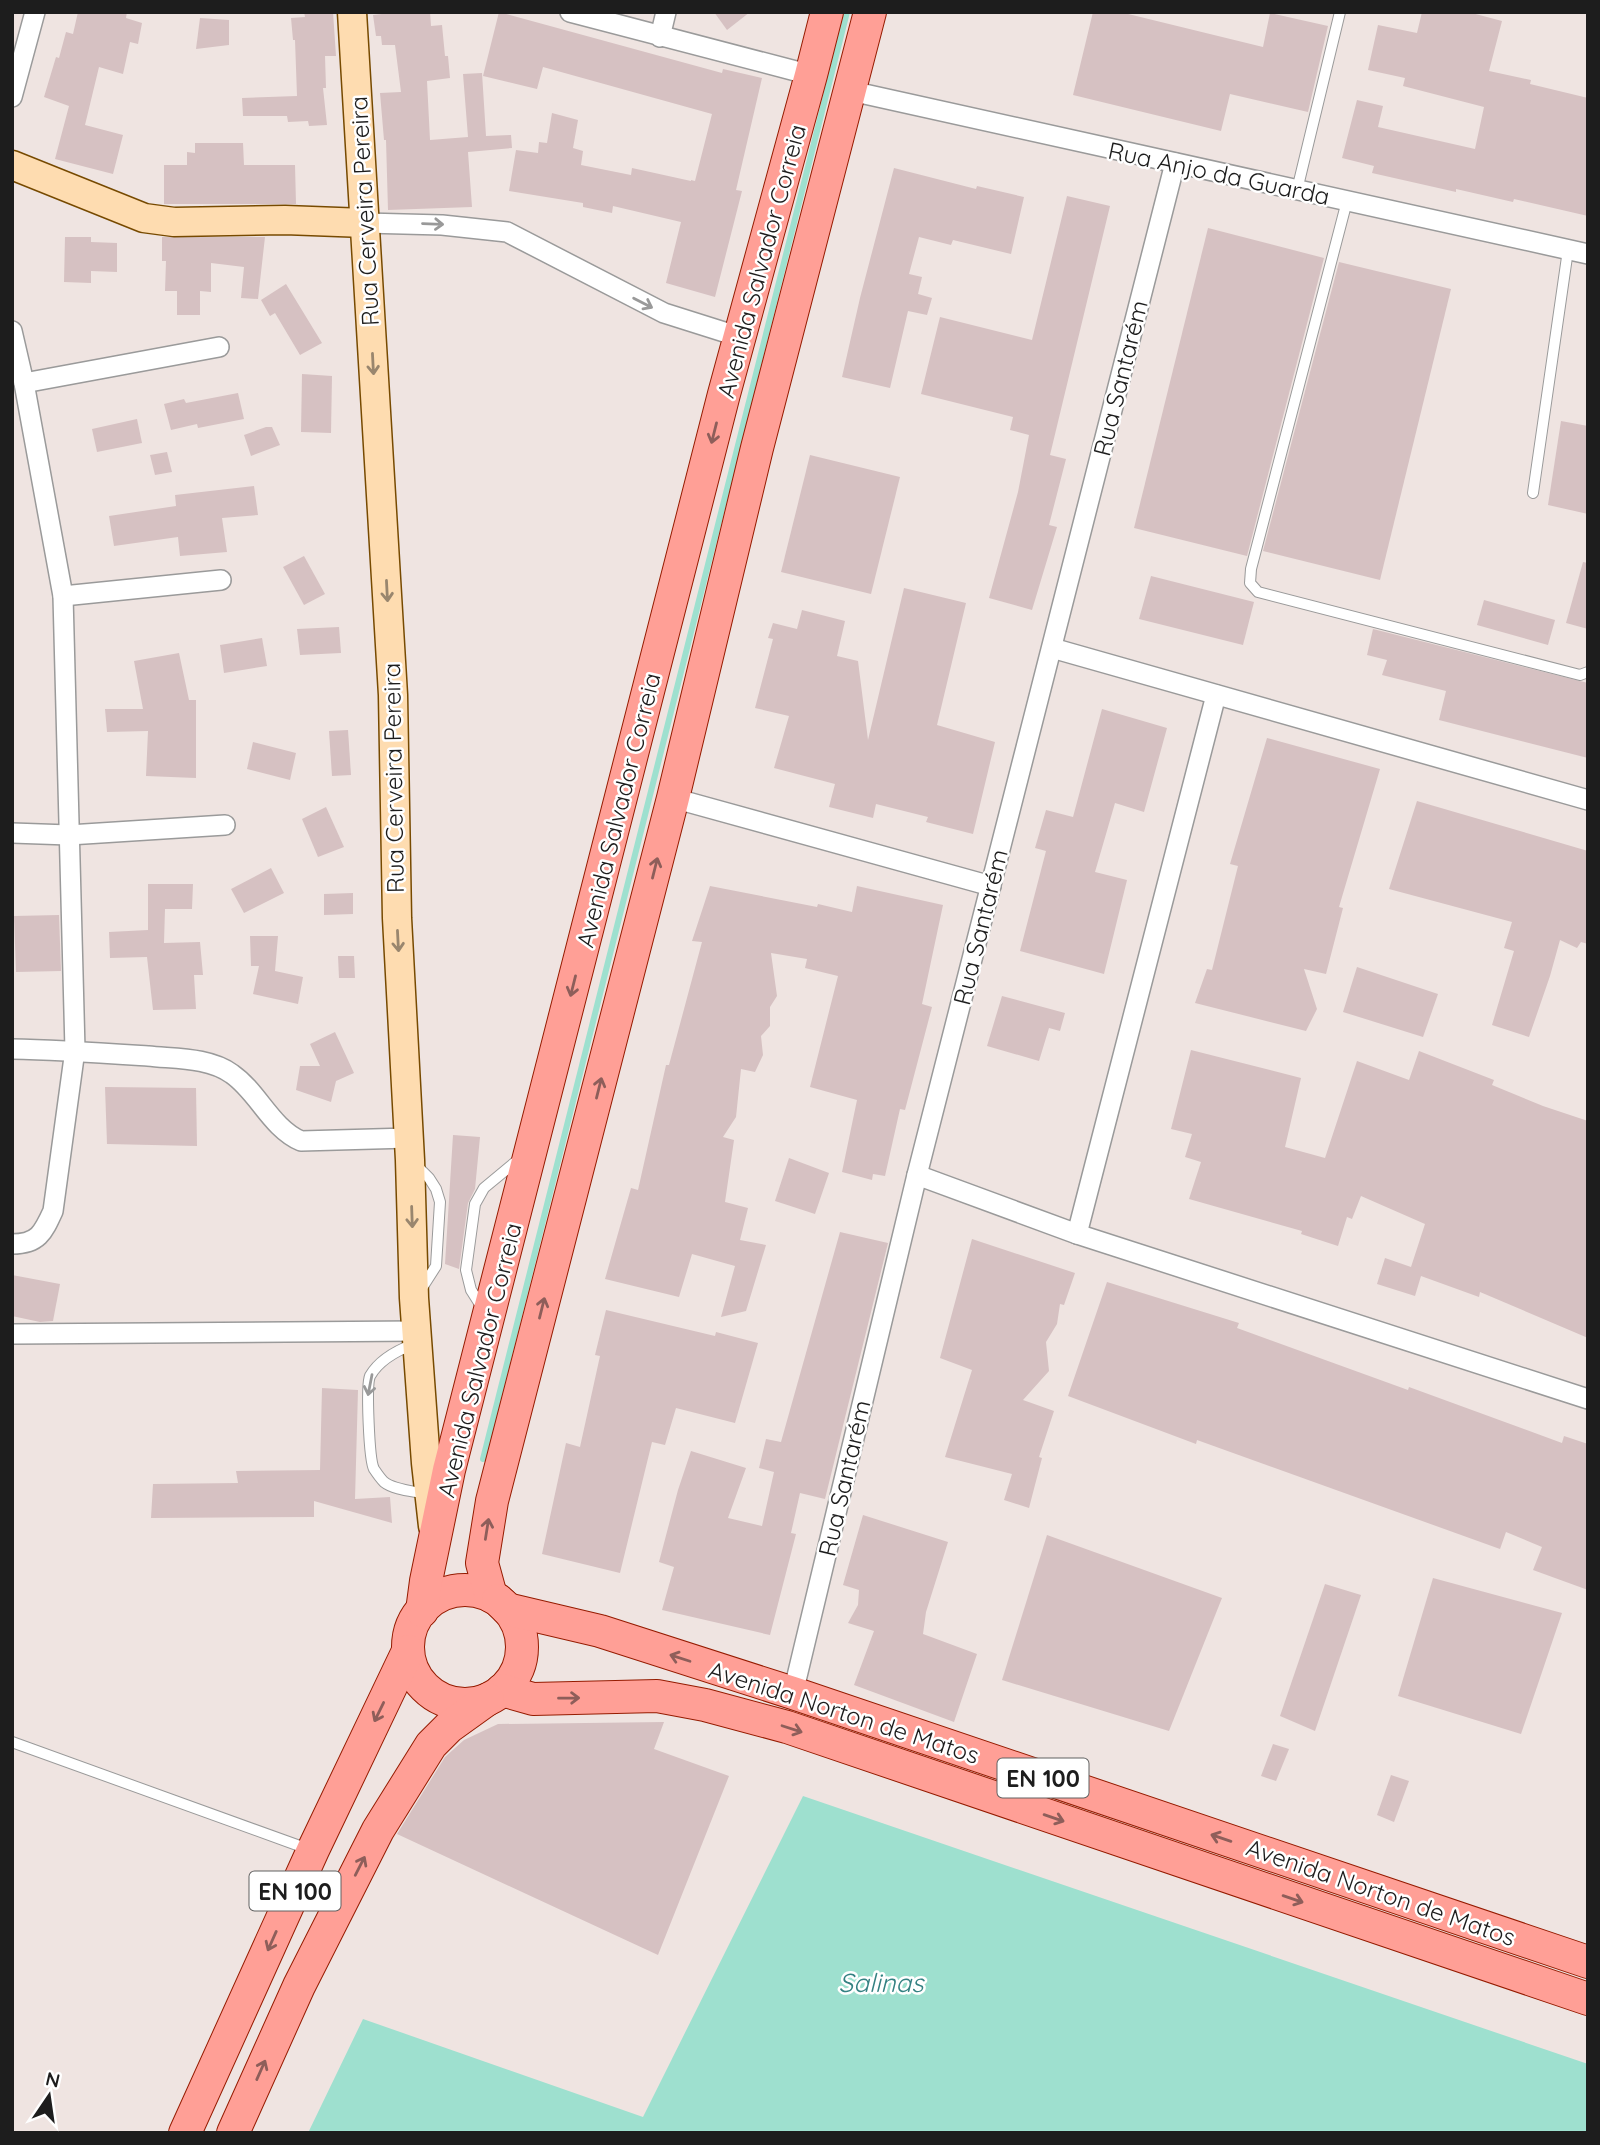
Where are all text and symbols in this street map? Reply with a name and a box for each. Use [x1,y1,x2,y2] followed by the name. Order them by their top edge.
[343,95,385,327] street label: Rua Cerveira Pereira
[710,121,812,401] street label: Avenida Salvador Correia
[1105,135,1333,211] street label: Rua Anjo da Guarda
[421,218,444,231] one-way arrow
[632,296,653,310] one-way arrow
[1086,297,1154,459] street label: Rua Santarém
[367,352,380,375] one-way arrow
[707,421,720,444] one-way arrow
[380,579,393,602] one-way arrow
[376,663,410,893] street label: Rua Cerveira Pereira
[569,670,667,950] street label: Avenida Salvador Correia
[946,846,1014,1008] street label: Rua Santarém
[649,857,662,880] one-way arrow
[392,929,405,952] one-way arrow
[566,974,579,997] one-way arrow
[593,1077,606,1099] one-way arrow
[405,1205,419,1228] one-way arrow
[430,1220,528,1500] street label: Avenida Salvador Correia
[536,1298,549,1320] one-way arrow
[363,1374,376,1396] one-way arrow
[811,1397,877,1559] street label: Rua Santarém
[481,1518,494,1541] one-way arrow
[670,1651,692,1663] one-way arrow
[705,1654,983,1770] street label: Avenida Norton de Matos
[557,1691,580,1705] one-way arrow
[372,1701,385,1722] one-way arrow
[781,1724,803,1736] one-way arrow
[998,1758,1088,1798] road number: EN 100
[1043,1813,1065,1825] one-way arrow
[1211,1831,1233,1843] one-way arrow
[1243,1832,1519,1952] street label: Avenida Norton de Matos
[353,1856,367,1877] one-way arrow
[250,1872,340,1910] road number: EN 100
[1282,1893,1304,1906] one-way arrow
[265,1929,278,1951] one-way arrow
[839,1966,925,1999] water label: Salinas
[255,2060,268,2082] one-way arrow
[14,2061,84,2131] north arrow
[43,2066,62,2093] text: N

